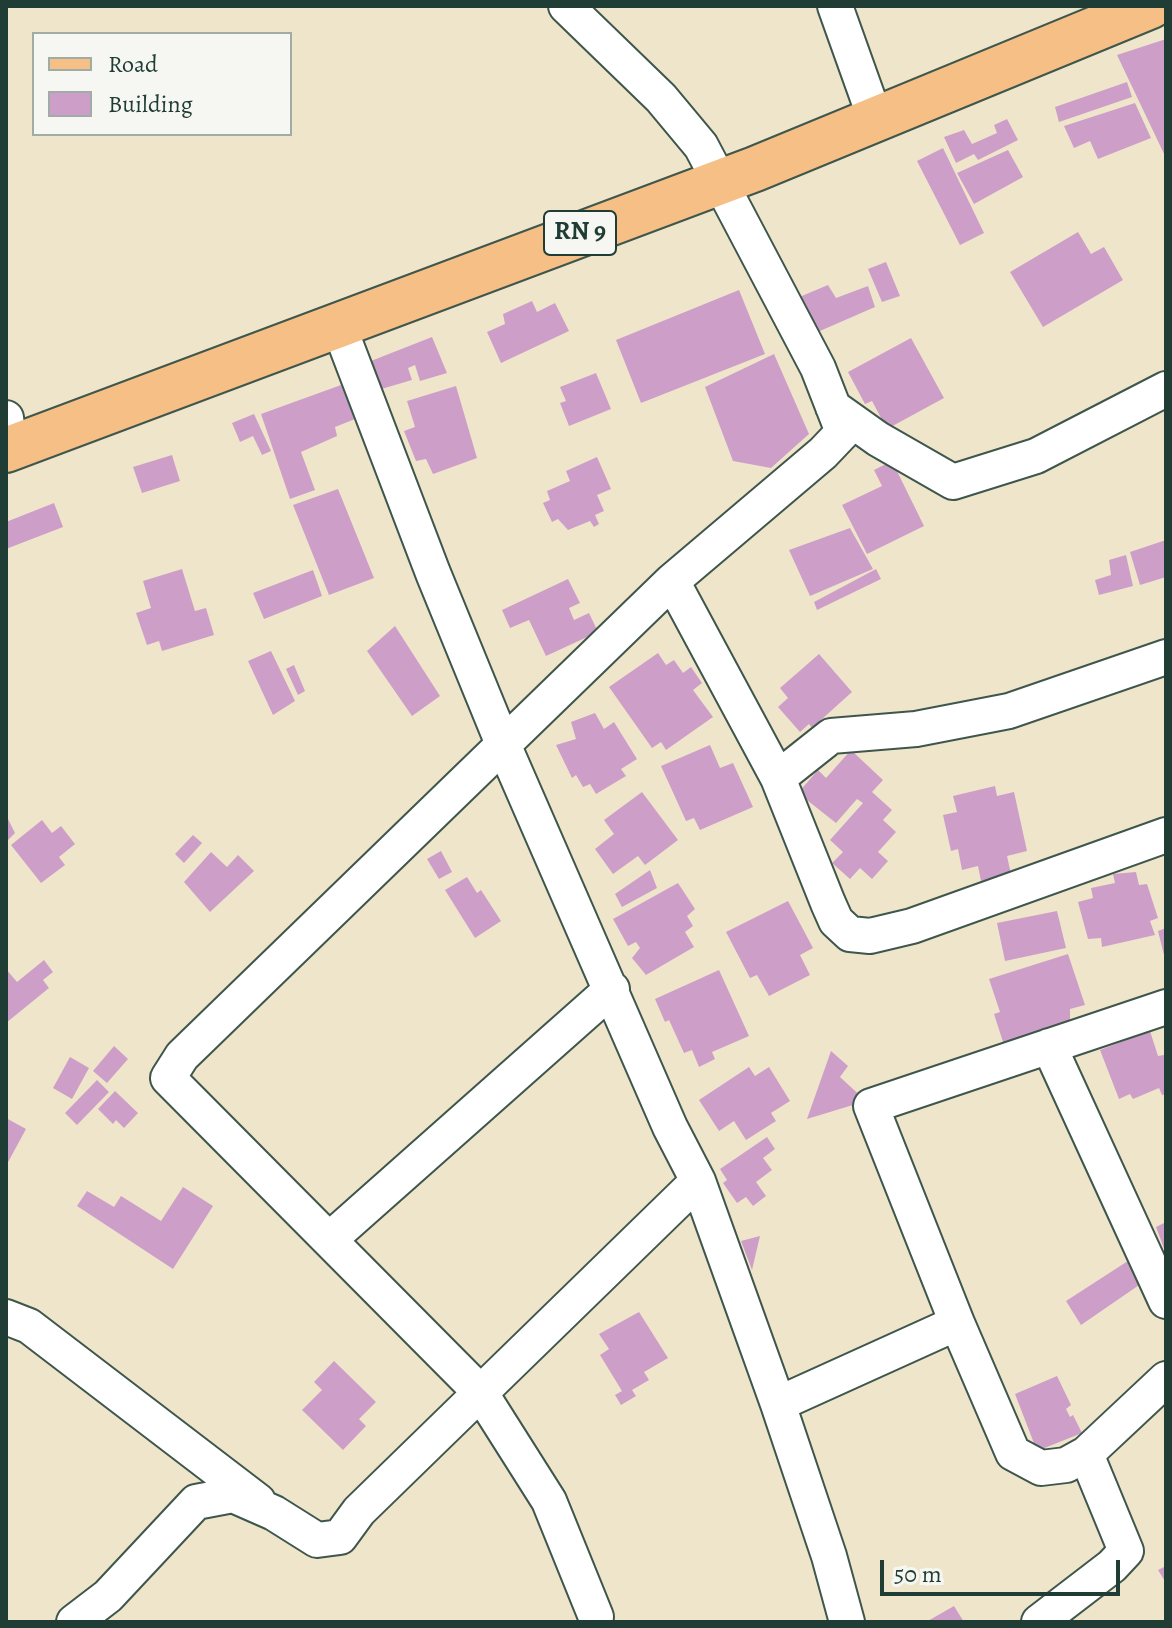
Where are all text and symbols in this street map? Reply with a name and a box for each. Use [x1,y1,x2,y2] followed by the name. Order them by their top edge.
[32,32,292,136] legend
[108,48,158,80] text: Road
[108,88,193,120] text: Building
[544,211,616,255] road number: RN 9
[884,1544,1124,1594] scale bar
[894,1558,942,1590] text: 50 m

